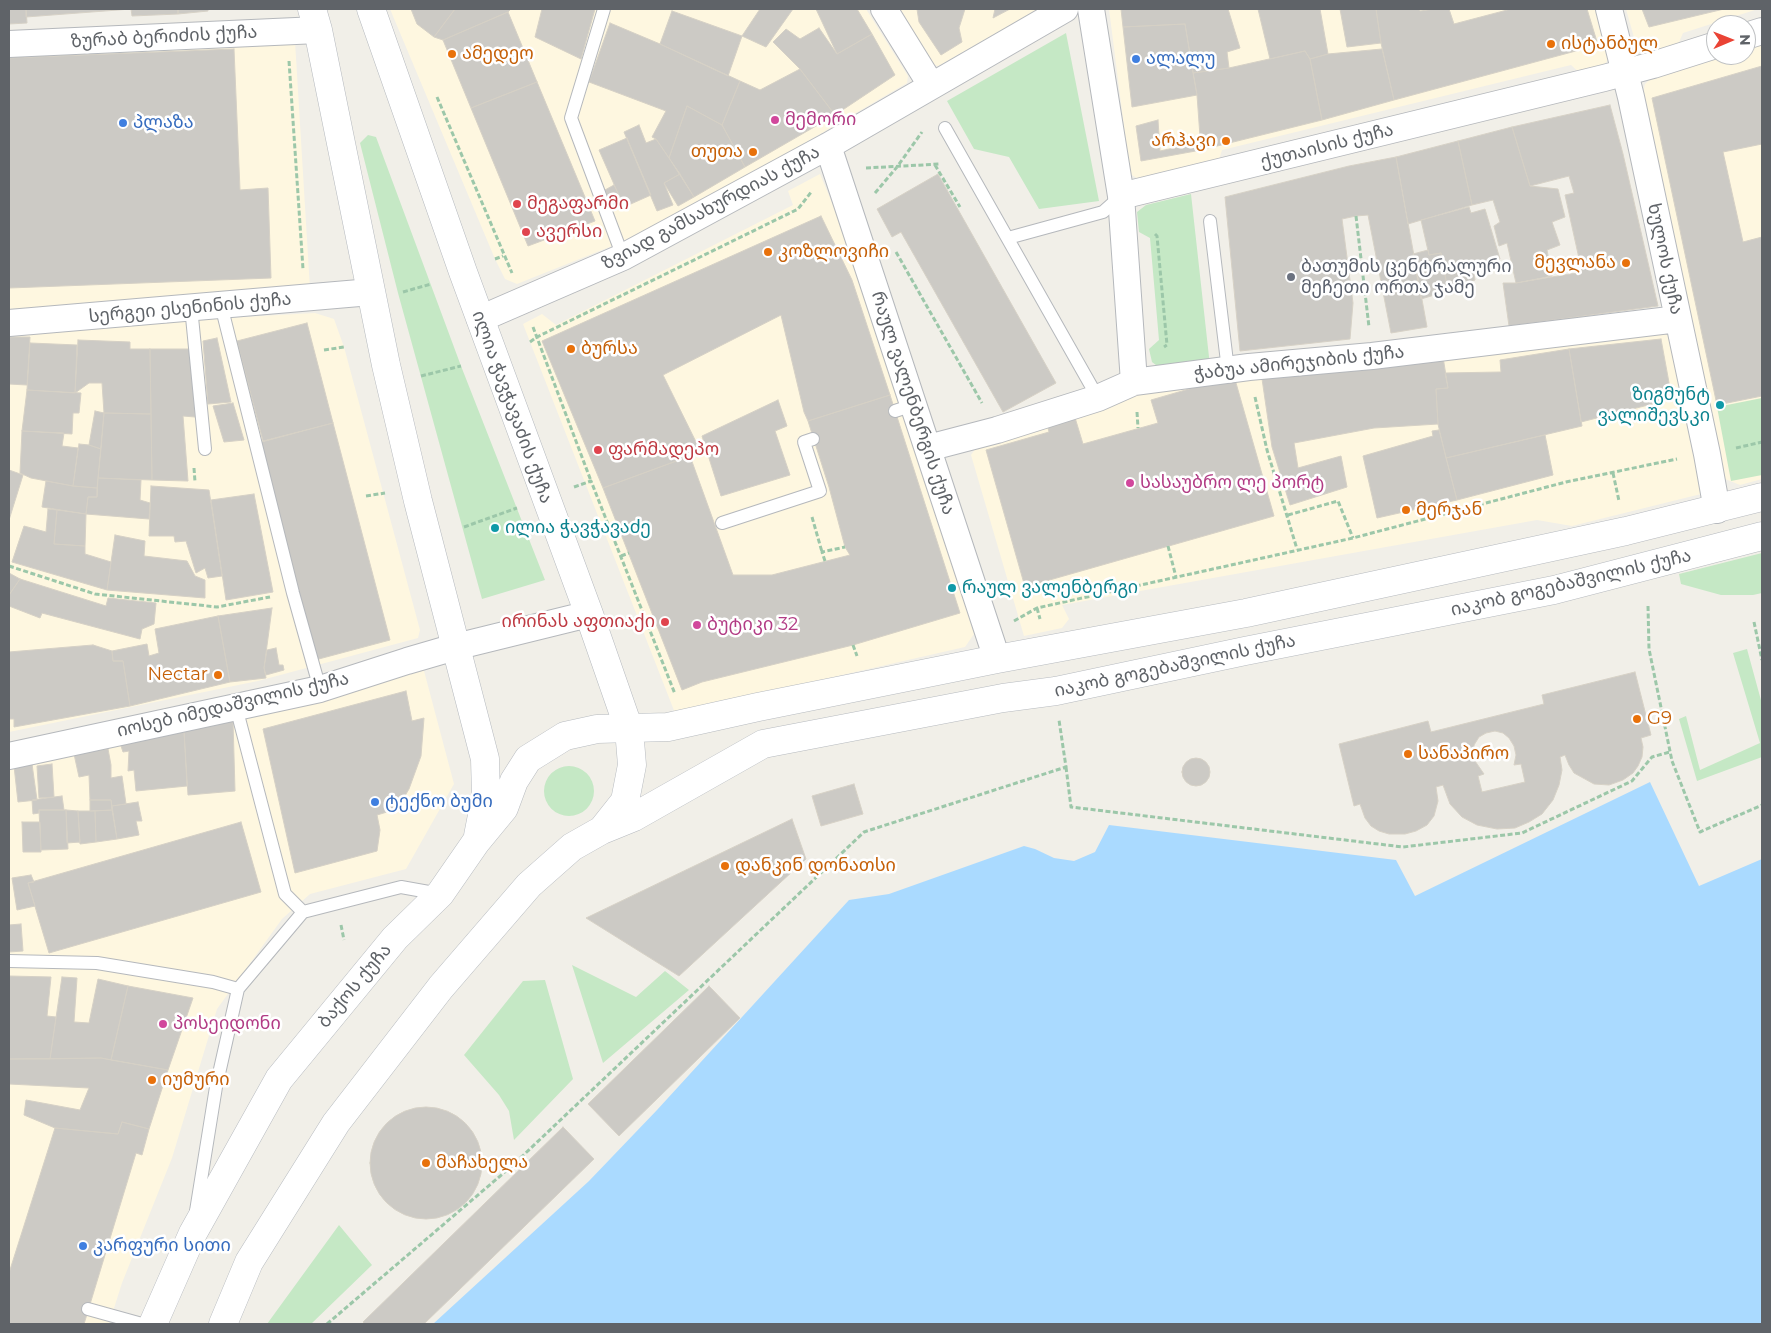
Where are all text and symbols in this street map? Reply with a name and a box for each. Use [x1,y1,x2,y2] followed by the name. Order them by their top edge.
[1706,15,1756,65] north arrow
[70,21,258,53] street label: ზურაბ ბერიძის ქუჩა
[1561,33,1658,55] place label: ისტანბულ
[1736,34,1754,46] text: N
[1545,38,1557,50] marker: ისტანბულ
[462,43,534,65] place label: ამედეო
[446,48,458,60] marker: ამედეო
[1146,48,1216,70] place label: ალალუ
[1130,53,1142,65] marker: ალალუ
[785,109,856,131] place label: მემორი
[133,112,194,134] place label: პლაზა
[769,114,781,126] marker: მემორი
[117,117,129,129] marker: პლაზა
[1258,119,1396,173] street label: ქუთაისის ქუჩა
[1151,130,1216,152] place label: არჰავი
[1220,135,1232,147] marker: არჰავი
[598,141,824,275] street label: ზვიად გამსახურდიას ქუჩა
[691,141,743,163] place label: თუთა
[747,146,759,158] marker: თუთა
[527,193,629,215] place label: მეგაფარმი
[511,198,523,210] marker: მეგაფარმი
[1643,201,1687,317] street label: ხულოს ქუჩა
[536,221,602,243] place label: ავერსი
[520,226,532,238] marker: ავერსი
[778,241,889,263] place label: კოზლოვიჩი
[762,246,774,258] marker: კოზლოვიჩი
[1534,252,1616,274] place label: მევლანა
[1301,256,1512,298] place label: ბათუმის ცენტრალური მეჩეთი ორთა ჯამე
[1620,257,1632,269] marker: მევლანა
[1285,271,1297,283] marker: ბათუმის ცენტრალური მეჩეთი ორთა ჯამე
[88,288,292,328] street label: სერგეი ესენინის ქუჩა
[867,289,959,517] street label: რაულ ვალენბერგის ქუჩა
[467,308,557,506] street label: ილია ჭავჭავაძის ქუჩა
[581,338,638,360] place label: ბურსა
[1193,341,1405,385] street label: ჭაბუა ამირეჯიბის ქუჩა
[565,343,577,355] marker: ბურსა
[1597,384,1710,426] place label: ზიგმუნტ ვალიშევსკი
[1714,399,1726,411] marker: ზიგმუნტ ვალიშევსკი
[608,439,719,461] place label: ფარმადეპო
[592,444,604,456] marker: ფარმადეპო
[1140,472,1324,494] place label: სასაუბრო ლე პორტ
[1124,477,1136,489] marker: სასაუბრო ლე პორტ
[1416,499,1482,521] place label: მერჯან
[1400,504,1412,516] marker: მერჯან
[505,517,651,539] place label: ილია ჭავჭავაძე
[489,522,501,534] marker: ილია ჭავჭავაძე
[1449,545,1693,621] street label: იაკობ გოგებაშვილის ქუჩა
[962,577,1138,599] place label: რაულ ვალენბერგი
[946,582,958,594] marker: რაულ ვალენბერგი
[502,611,655,633] place label: ირინას აფთიაქი
[707,614,798,636] place label: ბუტიკი 32
[659,616,671,628] marker: ირინას აფთიაქი
[691,619,703,631] marker: ბუტიკი 32
[1052,630,1298,702] street label: იაკობ გოგებაშვილის ქუჩა
[147,664,208,686] place label: Nectar
[115,668,351,742] street label: იოსებ იმედაშვილის ქუჩა
[212,669,224,681] marker: Nectar
[1647,708,1672,730] place label: G9
[1631,713,1643,725] marker: G9
[1418,743,1509,765] place label: სანაპირო
[1402,748,1414,760] marker: სანაპირო
[385,791,493,813] place label: ტექნო ბუმი
[369,796,381,808] marker: ტექნო ბუმი
[735,855,896,877] place label: დანკინ დონათსი
[719,860,731,872] marker: დანკინ დონათსი
[314,940,396,1032] street label: ბაქოს ქუჩა
[173,1013,281,1035] place label: პოსეიდონი
[157,1018,169,1030] marker: პოსეიდონი
[162,1069,230,1091] place label: იუმური
[146,1074,158,1086] marker: იუმური
[436,1152,528,1174] place label: მაჩახელა
[420,1157,432,1169] marker: მაჩახელა
[93,1235,231,1257] place label: კარფური სითი
[77,1240,89,1252] marker: კარფური სითი

